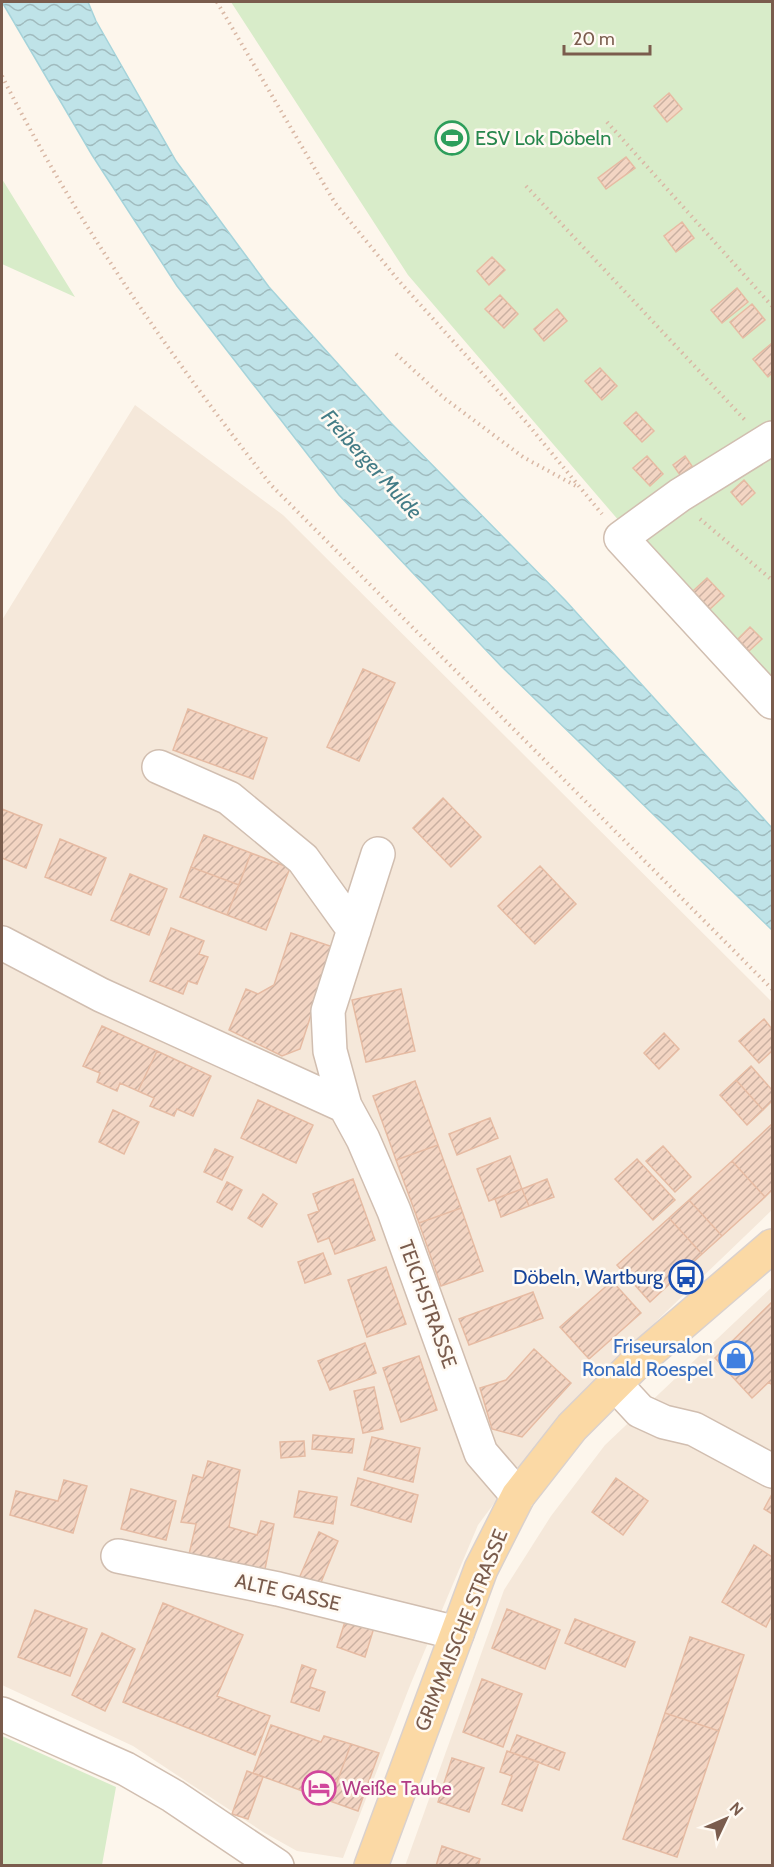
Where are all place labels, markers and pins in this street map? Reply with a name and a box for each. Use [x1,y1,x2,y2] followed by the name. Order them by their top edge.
[434,120,470,156] sports icon: ESV Lok Döbeln
[475,126,611,150] place label: ESV Lok Döbeln
[668,1259,704,1295] bus stop icon: Döbeln, Wartburg
[513,1265,664,1289] place label: Döbeln, Wartburg
[582,1334,713,1381] place label: Friseursalon Ronald Roespel
[718,1340,754,1376] shop icon: Friseursalon Ronald Roespel
[301,1770,337,1806] hotel icon: Weiße Taube
[342,1776,452,1800] place label: Weiße Taube

